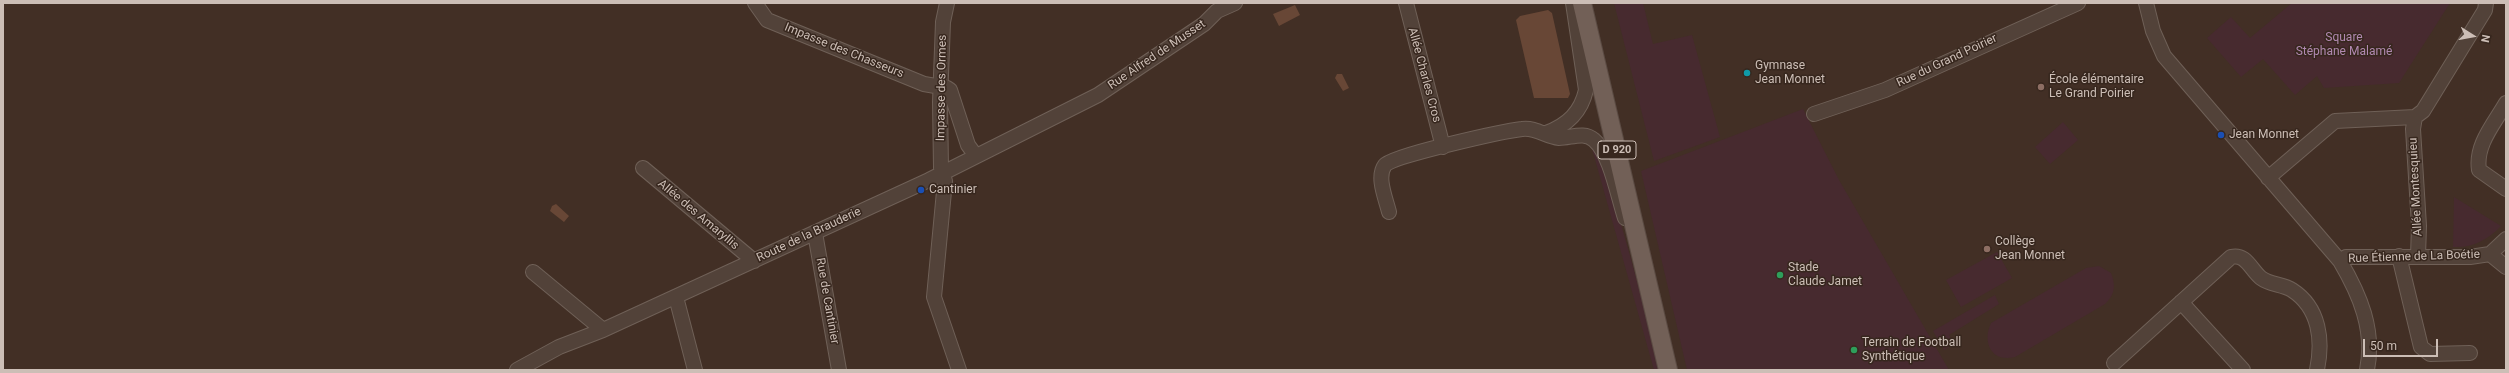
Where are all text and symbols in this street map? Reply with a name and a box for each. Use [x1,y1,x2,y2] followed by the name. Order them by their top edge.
[2453,16,2493,56] north arrow
[1106,17,1208,93] street label: Rue Alfred de Musset
[782,20,906,82] street label: Impasse des Chasseurs
[1404,26,1444,124] street label: Allée Charles Cros
[1894,31,2000,91] street label: Rue du Grand Poirier
[2296,31,2392,59] park label: Square Stéphane Malamé
[2478,33,2492,43] text: N
[934,35,950,141] street label: Impasse des Ormes
[1755,59,1825,87] place label: Gymnase Jean Monnet
[1742,68,1752,78] marker: Gymnase Jean Monnet
[2049,73,2144,101] place label: École élémentaire Le Grand Poirier
[2036,82,2046,92] marker: École élémentaire Le Grand Poirier
[2229,128,2299,142] place label: Jean Monnet
[2216,130,2226,140] marker: Jean Monnet
[2406,137,2426,237] street label: Allée Montesquieu
[1598,141,1636,159] road number: D 920
[655,177,741,253] street label: Allée des Amaryllis
[929,183,977,197] place label: Cantinier
[916,185,926,195] marker: Cantinier
[754,204,864,266] street label: Route de la Brauderie
[1995,235,2065,263] place label: Collège Jean Monnet
[1982,244,1992,254] marker: Collège Jean Monnet
[2348,248,2480,266] street label: Rue Étienne de La Boétie
[812,257,842,345] street label: Rue de Cantinier
[1788,261,1862,289] place label: Stade Claude Jamet
[1775,270,1785,280] marker: Stade Claude Jamet
[2365,331,2440,357] scale bar
[1862,336,1961,364] place label: Terrain de Football Synthétique
[2370,339,2397,353] text: 50 m
[1849,345,1859,355] marker: Terrain de Football Synthétique

